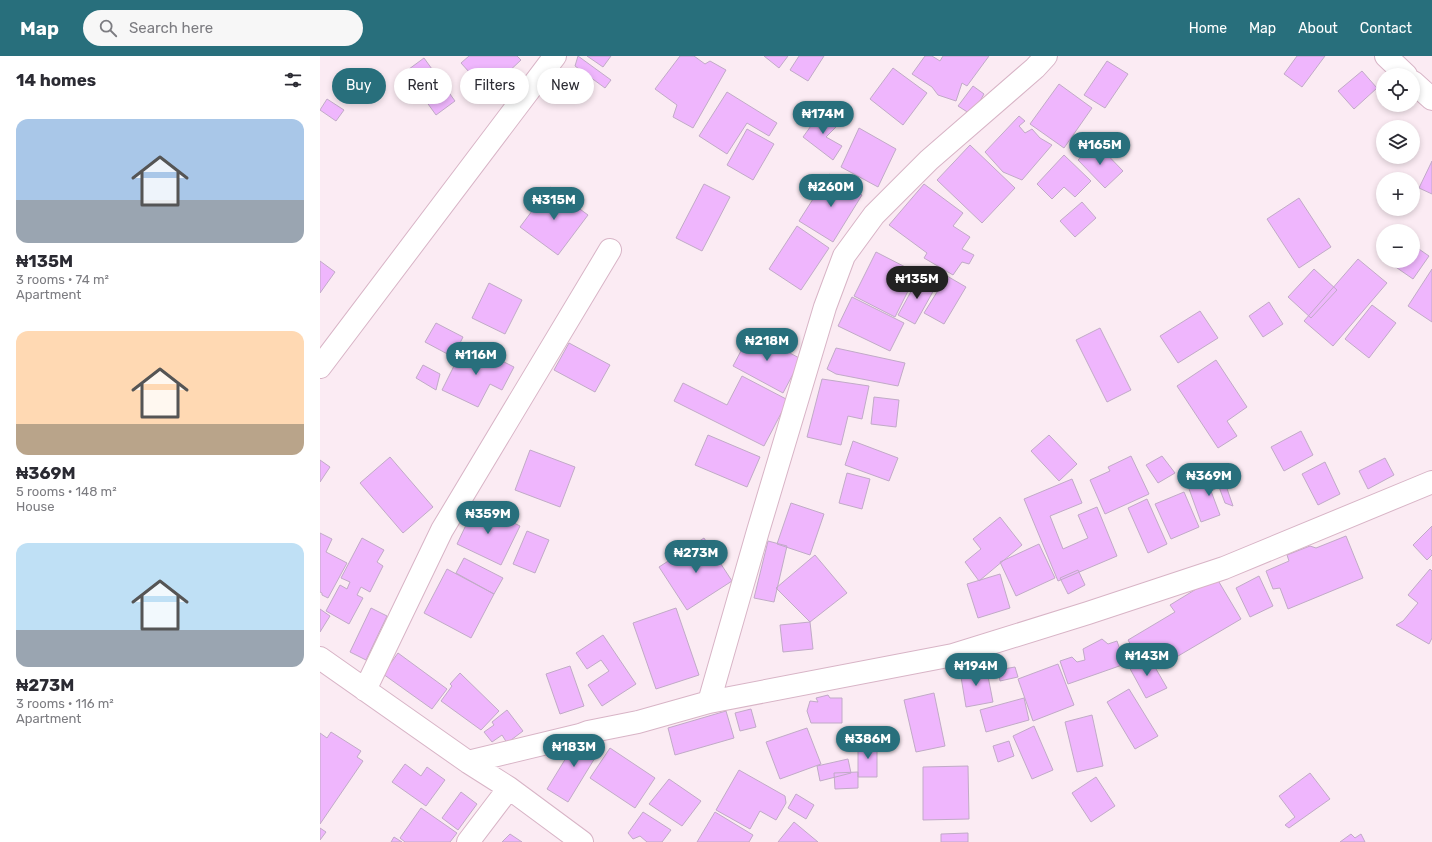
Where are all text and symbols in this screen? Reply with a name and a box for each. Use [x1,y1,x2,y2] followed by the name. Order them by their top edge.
[83,10,363,46] search box
[20,17,59,40] text: Map
[97,17,119,39] icon: search
[129,19,213,37] text: Search here
[1189,20,1227,37] text: Home
[1249,20,1276,37] text: Map
[1298,20,1338,37] text: About
[1360,20,1412,37] text: Contact
[332,68,386,104] chip: Buy
[394,68,452,104] chip: Rent
[460,68,529,104] chip: Filters
[537,68,594,104] chip: New
[1376,68,1420,268] map controls
[1376,68,1420,112] button: locate
[282,69,304,91] icon: filters
[16,70,96,90] text: 14 homes
[795,101,851,135] pin: ₦174M
[802,106,844,121] text: ₦174M
[1376,120,1420,164] button: layers
[1072,132,1128,166] pin: ₦165M
[1078,137,1122,152] text: ₦165M
[124,145,196,217] icon: home
[1376,172,1420,216] button: +
[803,174,859,208] pin: ₦260M
[808,179,854,194] text: ₦260M
[526,187,582,221] pin: ₦315M
[532,192,576,207] text: ₦315M
[1376,224,1420,268] button: −
[16,251,73,271] text: ₦135M
[889,266,945,300] pin: ₦135M
[895,271,939,286] text: ₦135M
[16,272,109,287] text: 3 rooms · 74 m²
[16,287,81,302] text: Apartment
[739,328,795,362] pin: ₦218M
[745,333,789,348] text: ₦218M
[448,342,504,376] pin: ₦116M
[455,347,497,362] text: ₦116M
[124,357,196,429] icon: home
[16,463,76,483] text: ₦369M
[1181,463,1237,497] pin: ₦369M
[1186,468,1232,483] text: ₦369M
[16,484,117,499] text: 5 rooms · 148 m²
[16,499,54,514] text: House
[460,501,516,535] pin: ₦359M
[465,506,511,521] text: ₦359M
[668,540,724,574] pin: ₦273M
[674,545,718,560] text: ₦273M
[124,569,196,641] icon: home
[1119,643,1175,677] pin: ₦143M
[1125,648,1169,663] text: ₦143M
[948,653,1004,687] pin: ₦194M
[954,658,998,673] text: ₦194M
[16,675,74,695] text: ₦273M
[16,696,114,711] text: 3 rooms · 116 m²
[16,711,81,726] text: Apartment
[840,726,896,760] pin: ₦386M
[845,731,891,746] text: ₦386M
[546,734,602,768] pin: ₦183M
[552,739,596,754] text: ₦183M

